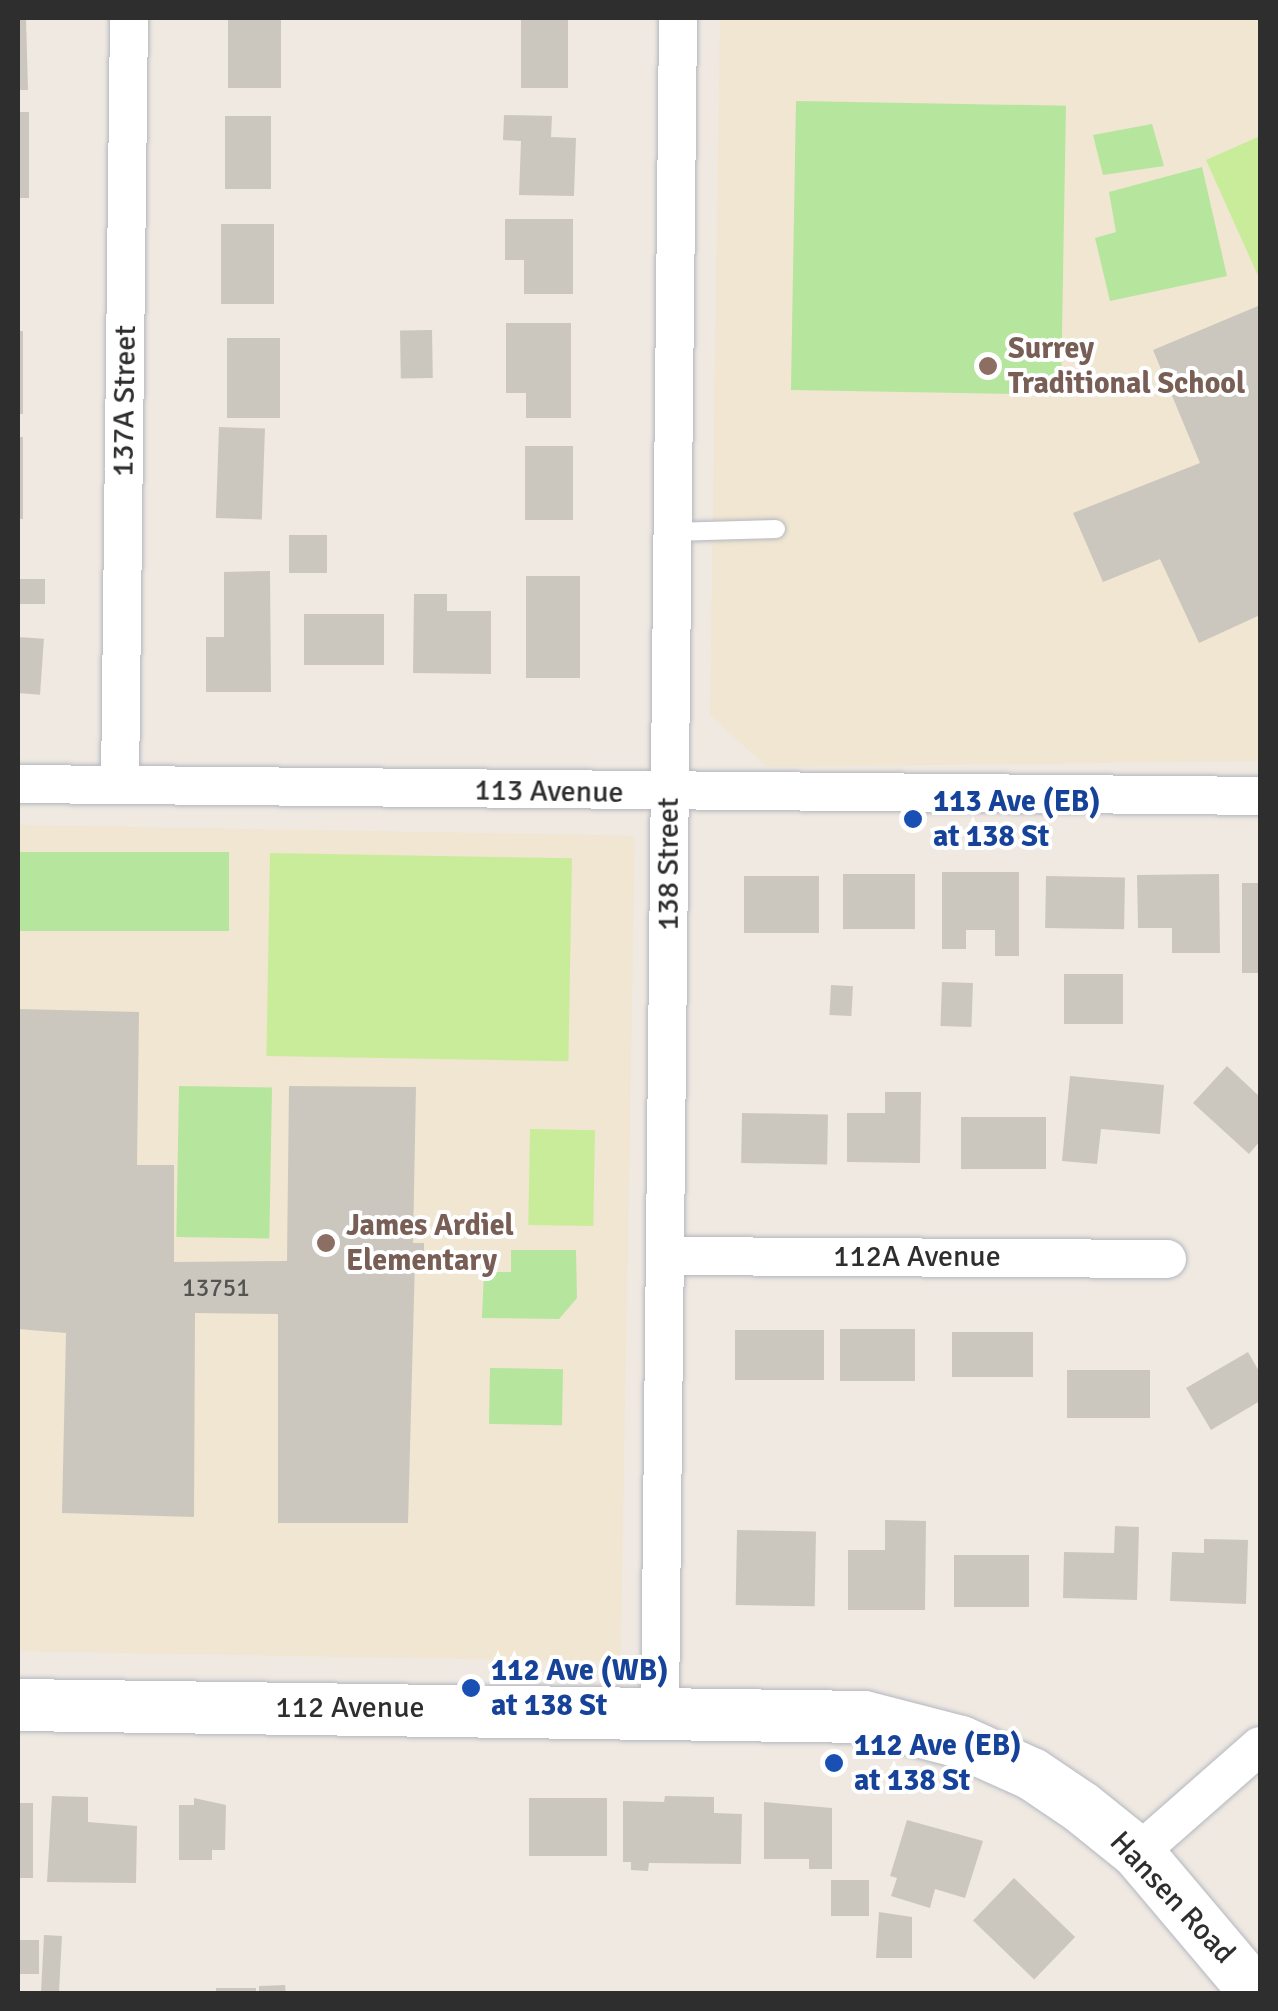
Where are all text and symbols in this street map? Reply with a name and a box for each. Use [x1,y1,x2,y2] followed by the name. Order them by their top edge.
[106,325,144,477] street label: 137A Street
[1008,331,1245,402] place label: Surrey Traditional School
[977,355,999,377] marker: Surrey Traditional School
[474,773,624,811] street label: 113 Avenue
[933,784,1101,854] place label: 113 Ave (EB) at 138 St
[651,797,687,931] street label: 138 Street
[902,808,924,830] marker: 113 Ave (EB) at 138 St
[346,1208,514,1278] place label: James Ardiel Elementary
[315,1232,337,1254] marker: James Ardiel Elementary
[833,1239,1001,1275] street label: 112A Avenue
[182,1273,250,1303] house number: 13751
[491,1653,668,1724] place label: 112 Ave (WB) at 138 St
[460,1677,482,1699] marker: 112 Ave (WB) at 138 St
[275,1690,425,1726] street label: 112 Avenue
[854,1728,1022,1798] place label: 112 Ave (EB) at 138 St
[823,1752,845,1774] marker: 112 Ave (EB) at 138 St
[1102,1825,1242,1971] street label: Hansen Road

